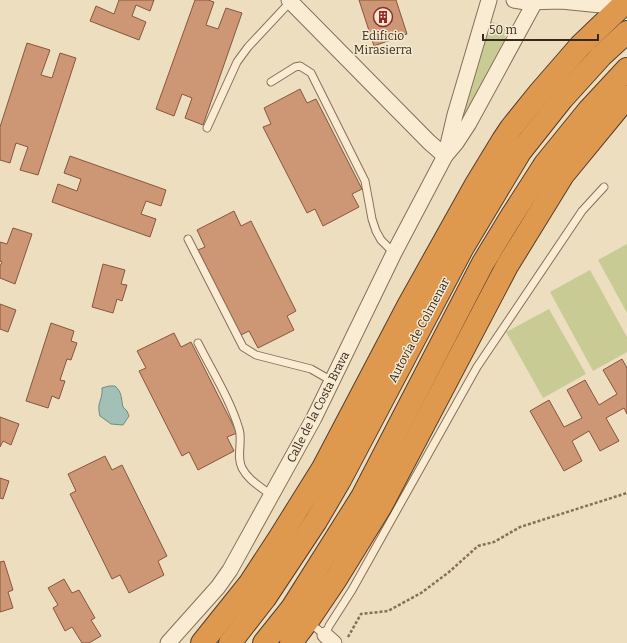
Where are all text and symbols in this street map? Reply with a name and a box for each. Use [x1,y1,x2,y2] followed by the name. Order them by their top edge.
[372,6,394,28] building icon: Edificio Mirasierra
[483,16,598,42] scale bar
[489,23,518,37] text: 50 m
[354,29,413,57] place label: Edificio Mirasierra
[385,275,453,385] street label: Autovía de Colmenar
[284,349,352,465] street label: Calle de la Costa Brava

